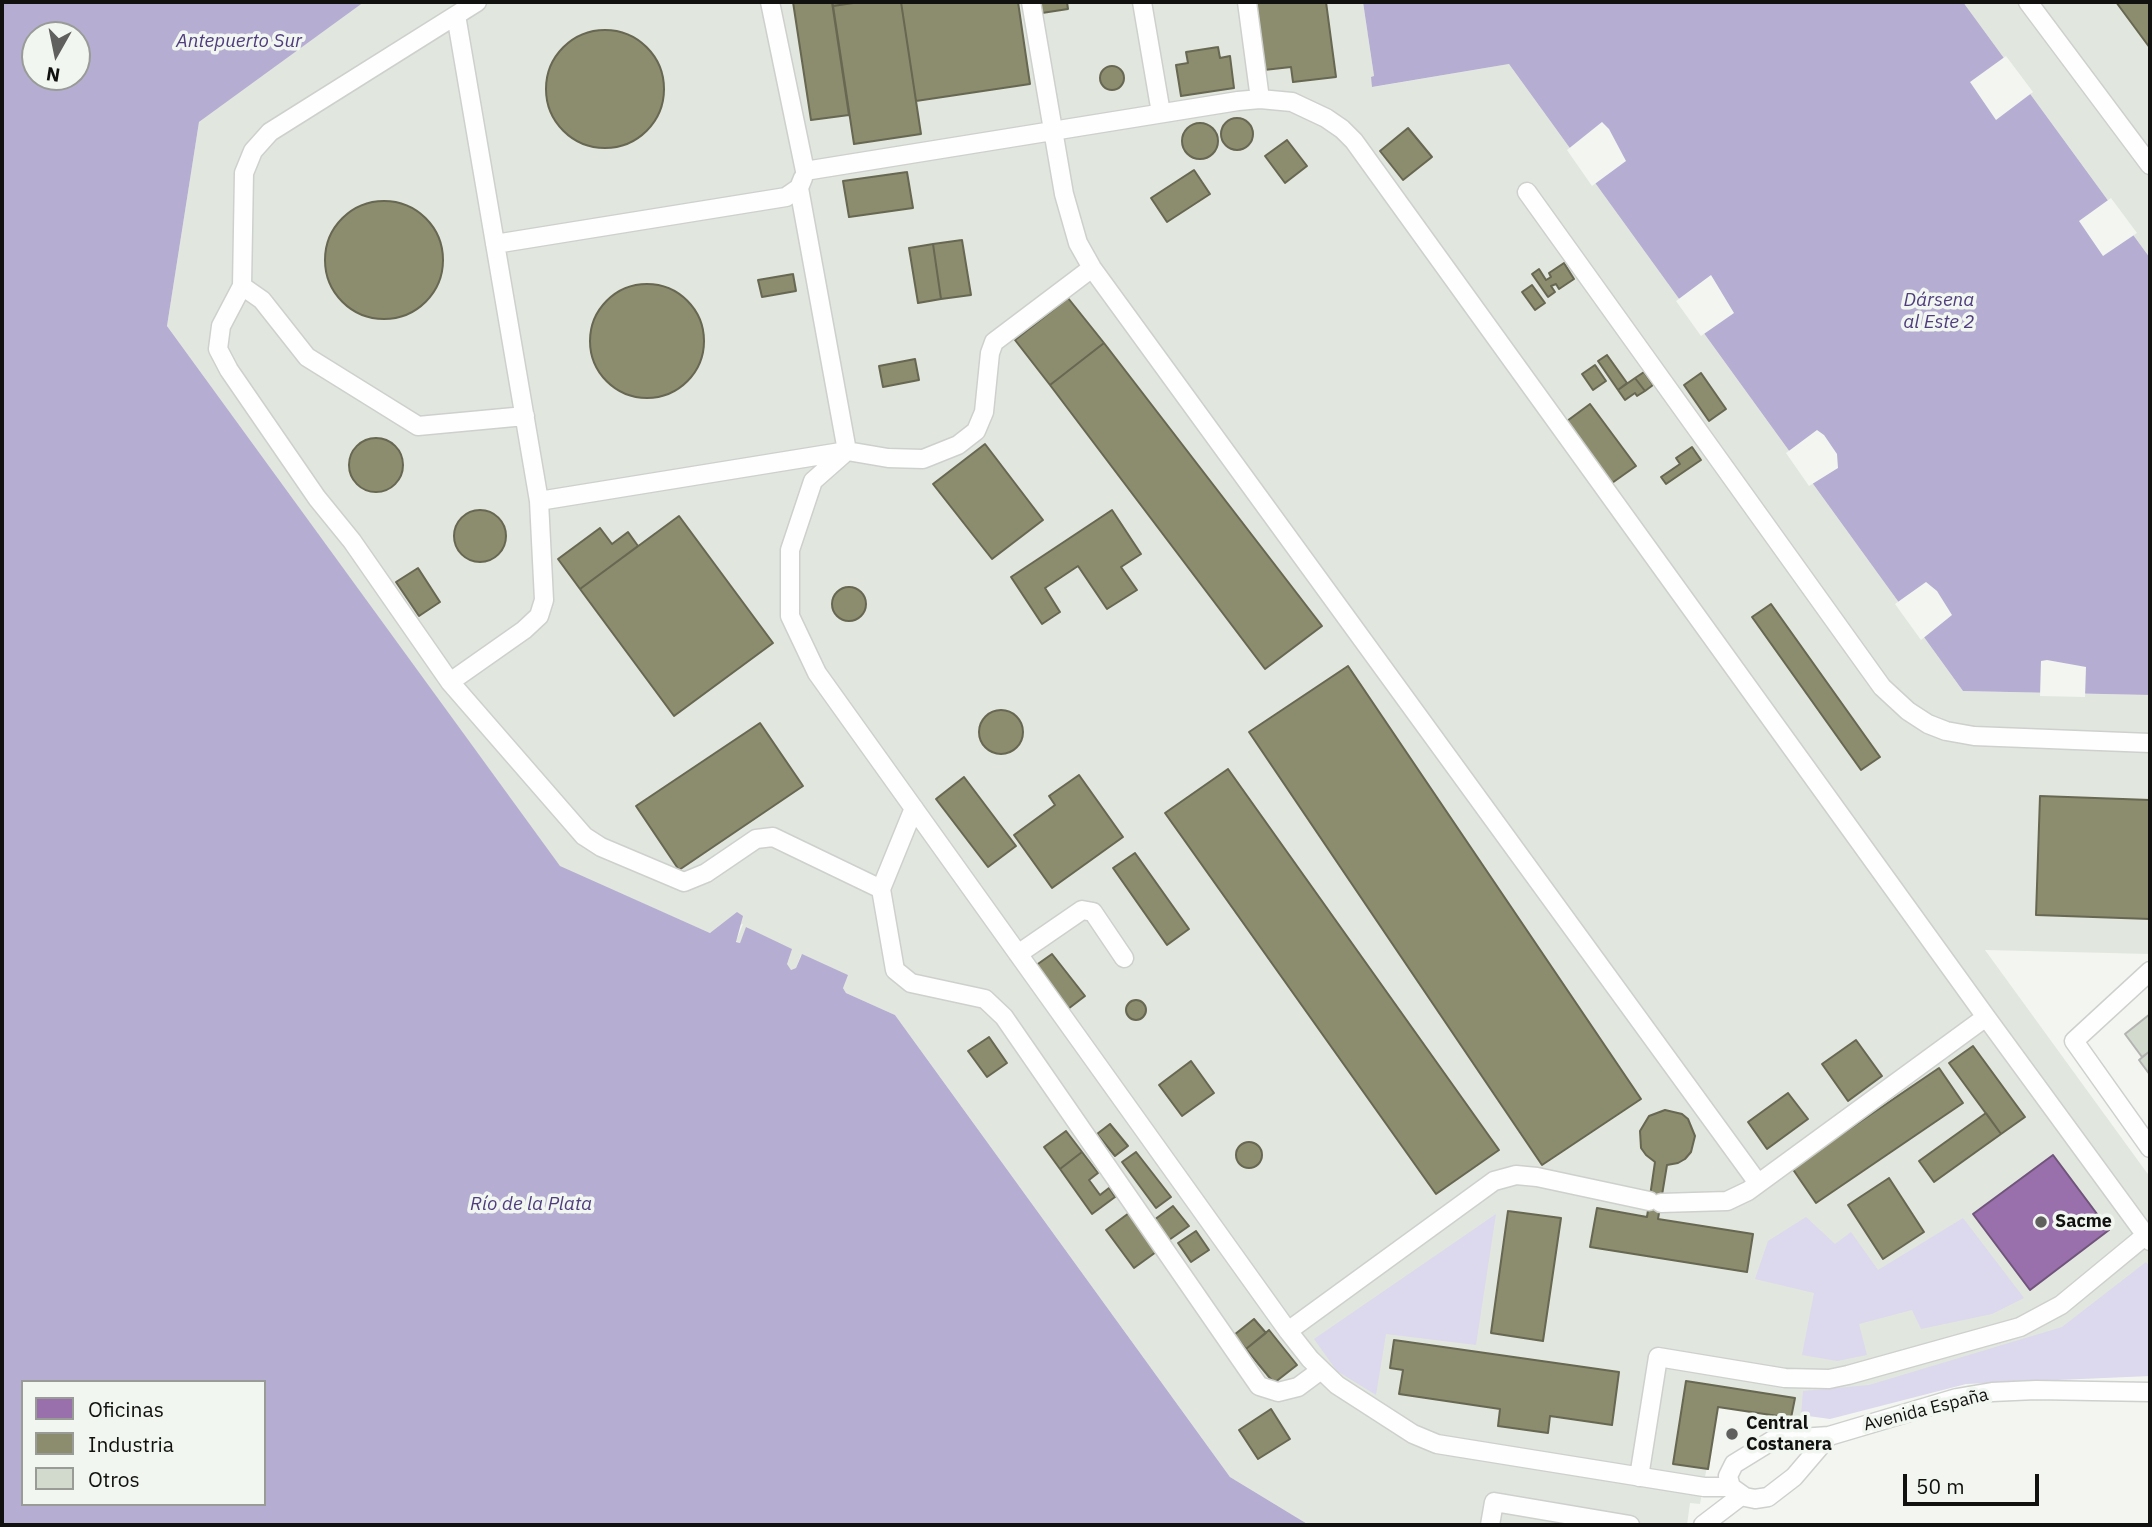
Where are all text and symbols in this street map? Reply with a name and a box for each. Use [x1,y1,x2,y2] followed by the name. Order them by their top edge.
[21,21,91,91] north arrow
[176,31,302,53] water label: Antepuerto Sur
[44,62,62,88] text: N
[1903,290,1975,334] water label: Dársena al Este 2
[470,1194,592,1216] water label: Río de la Plata
[2055,1211,2112,1233] place label: Sacme
[2033,1214,2049,1230] marker: Sacme
[21,1380,266,1506] legend
[1861,1384,1991,1436] street label: Avenida España
[88,1395,164,1423] text: Oficinas
[1746,1413,1832,1456] place label: Central Costanera
[1724,1426,1740,1442] marker: Central Costanera
[88,1430,174,1458] text: Industria
[1907,1460,2044,1504] scale bar
[88,1465,140,1493] text: Otros
[1916,1472,1965,1500] text: 50 m

